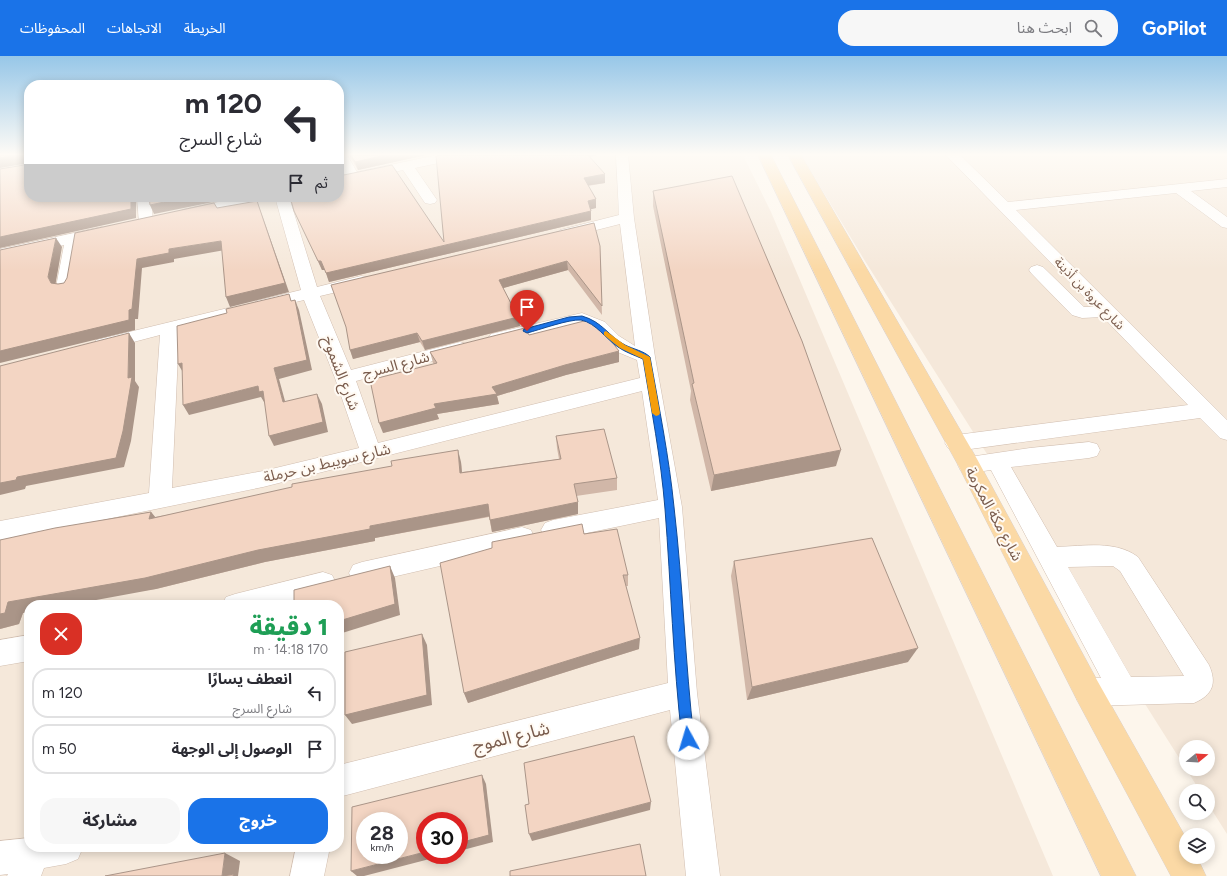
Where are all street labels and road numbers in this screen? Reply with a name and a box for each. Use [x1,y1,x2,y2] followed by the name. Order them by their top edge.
[1049,254,1128,335] street label: شارع عروة بن أذينة
[316,333,364,414] street label: شارع الشموخ
[360,347,433,385] street label: شارع السرج
[262,440,393,489] street label: شارع سويبط بن حرملة
[959,464,1026,566] street label: شارع مكة المكرمة
[470,717,553,760] street label: شارع الموج

